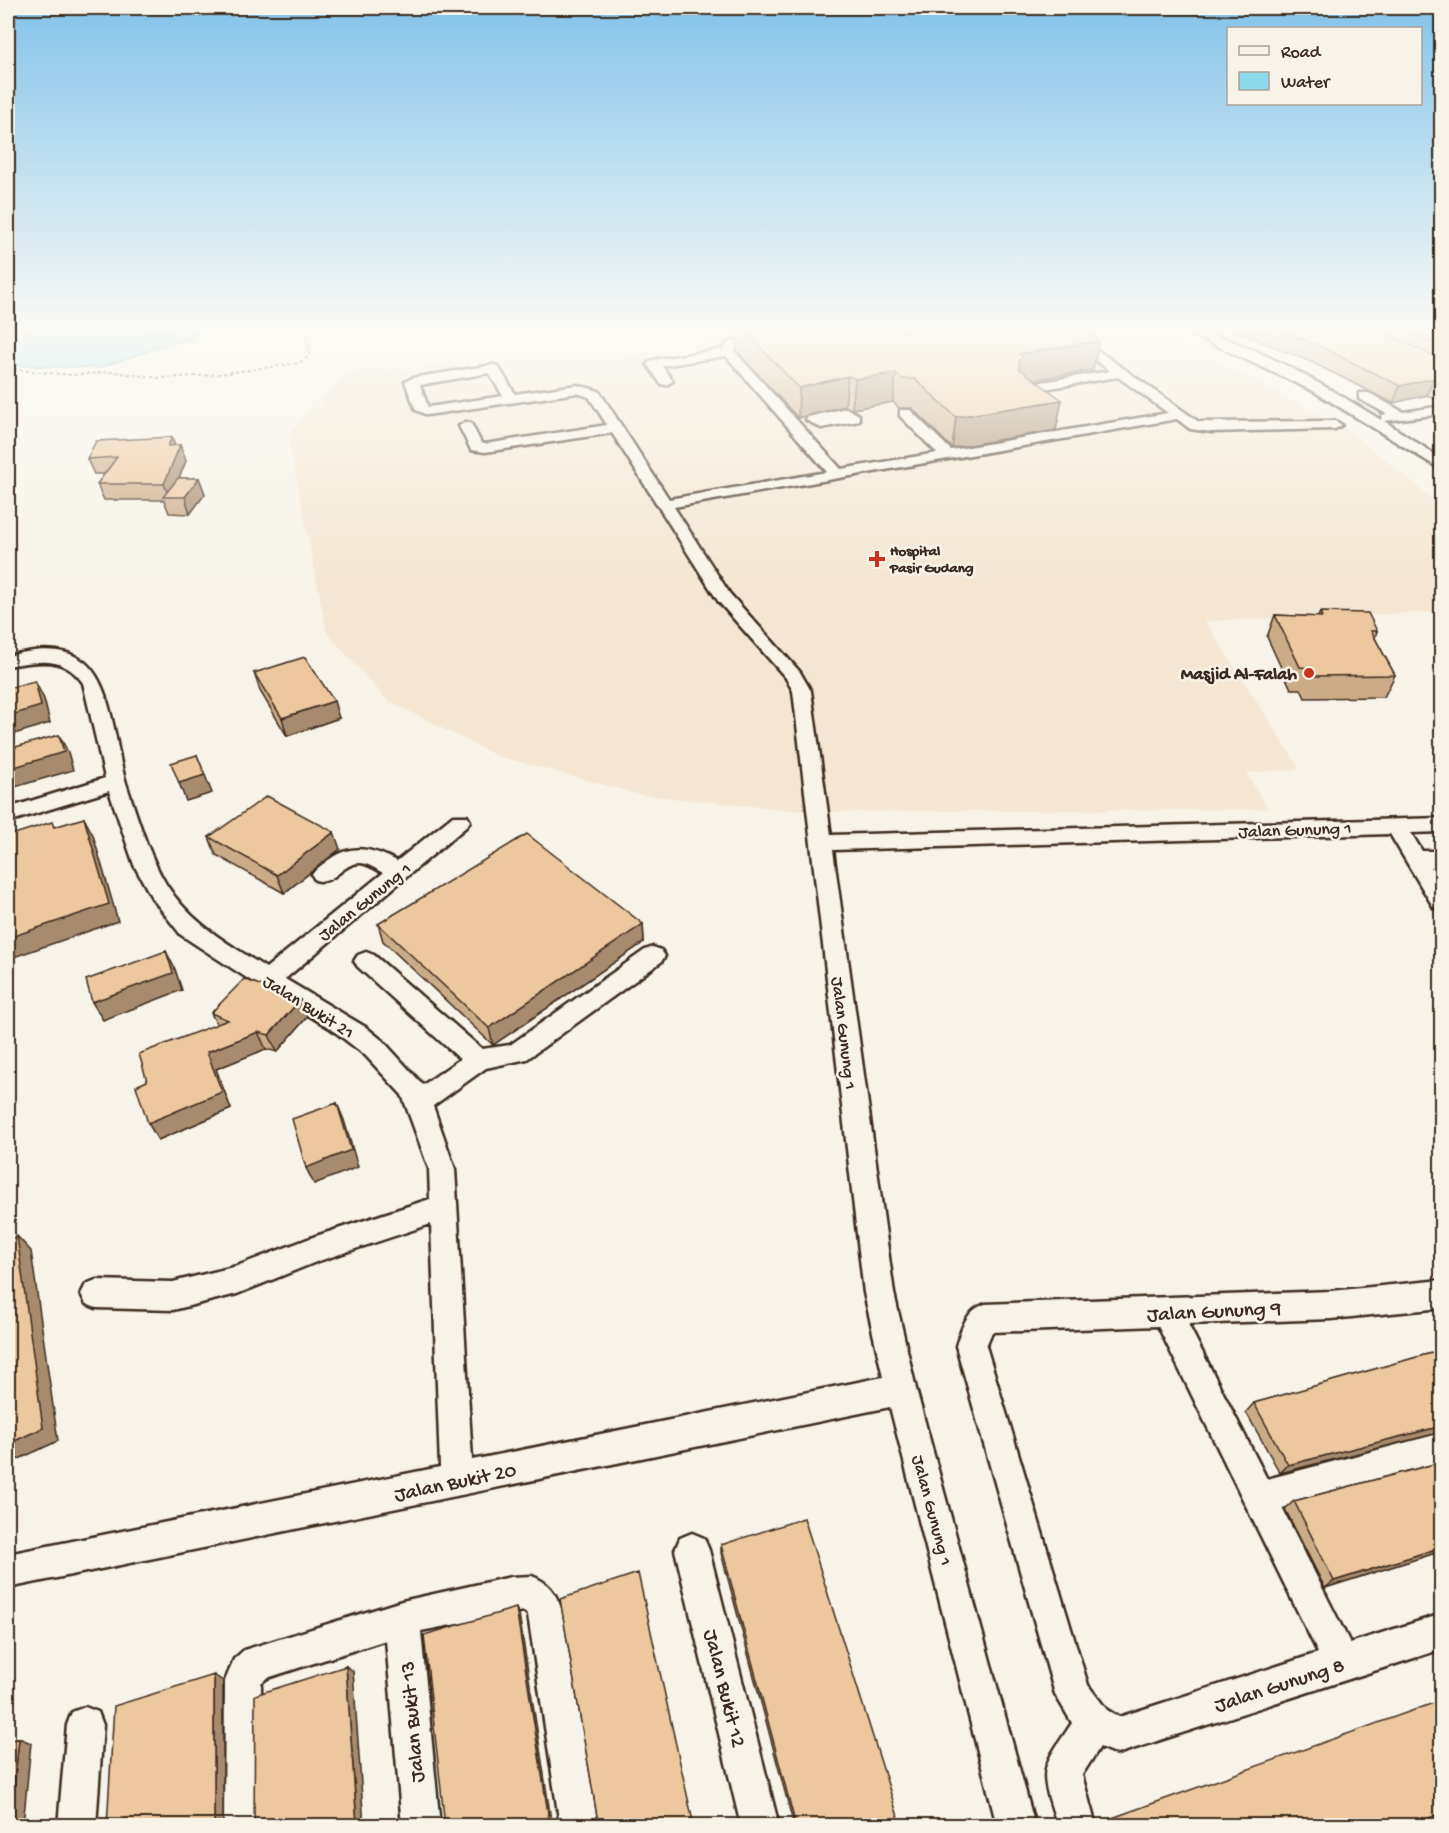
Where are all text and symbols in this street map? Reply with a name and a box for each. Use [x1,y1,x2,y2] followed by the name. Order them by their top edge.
[1227,27,1422,105] legend
[1281,43,1322,64] text: Road
[1281,73,1331,94] text: Water
[889,543,974,578] place label: Hospital Pasir Gudang
[868,550,886,568] marker: Hospital Pasir Gudang
[1181,665,1297,686] place label: Masjid Al-Falah
[1302,666,1316,680] marker: Masjid Al-Falah
[1238,819,1352,844] street label: Jalan Gunung 1
[315,859,416,947] street label: Jalan Gunung 1
[258,972,357,1044] street label: Jalan Bukit 21
[825,976,860,1091] street label: Jalan Gunung 1
[1146,1297,1282,1329] street label: Jalan Gunung 9
[906,1453,955,1568] street label: Jalan Gunung 1
[392,1459,519,1510] street label: Jalan Bukit 20
[696,1627,749,1750] street label: Jalan Bukit 12
[1212,1655,1348,1720] street label: Jalan Gunung 8
[397,1660,432,1783] street label: Jalan Bukit 13

